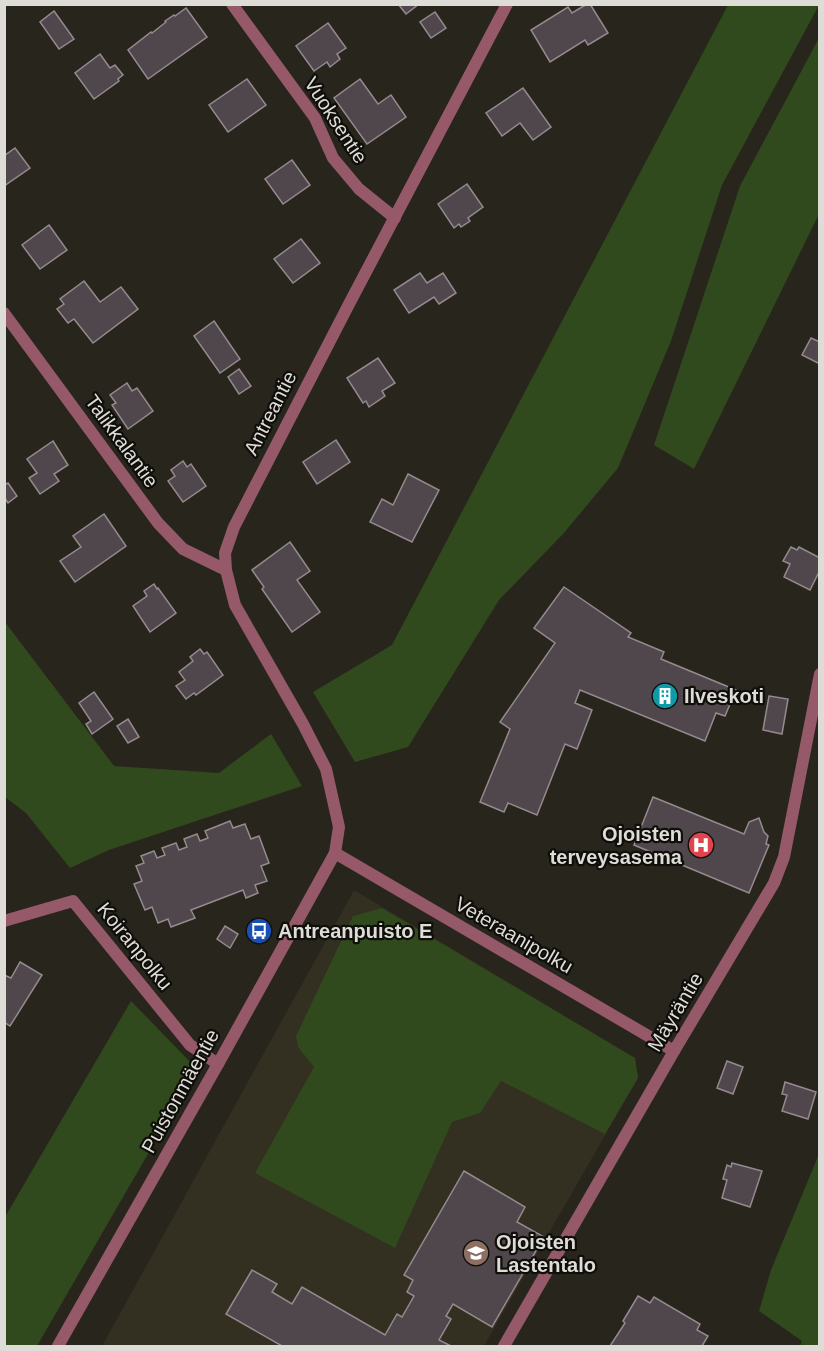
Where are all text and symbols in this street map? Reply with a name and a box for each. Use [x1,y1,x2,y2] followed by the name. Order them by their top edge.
[300,73,372,167] street label: Vuoksentie
[240,367,300,459] street label: Antreantie
[81,390,163,492] street label: Talikkalantie
[650,681,680,711] building icon: Ilveskoti
[684,685,764,707] place label: Ilveskoti
[550,823,683,868] place label: Ojoisten terveysasema
[686,830,716,860] hospital icon: Ojoisten terveysasema
[451,892,577,978] street label: Veteraanipolku
[93,898,177,994] street label: Koiranpolku
[244,916,274,946] bus stop icon: Antreanpuisto E
[278,920,432,942] place label: Antreanpuisto E
[643,969,707,1055] street label: Mäyräntie
[137,1025,223,1157] street label: Puistonmäentie
[496,1231,596,1276] place label: Ojoisten Lastentalo
[461,1238,491,1268] school or university icon: Ojoisten Lastentalo

